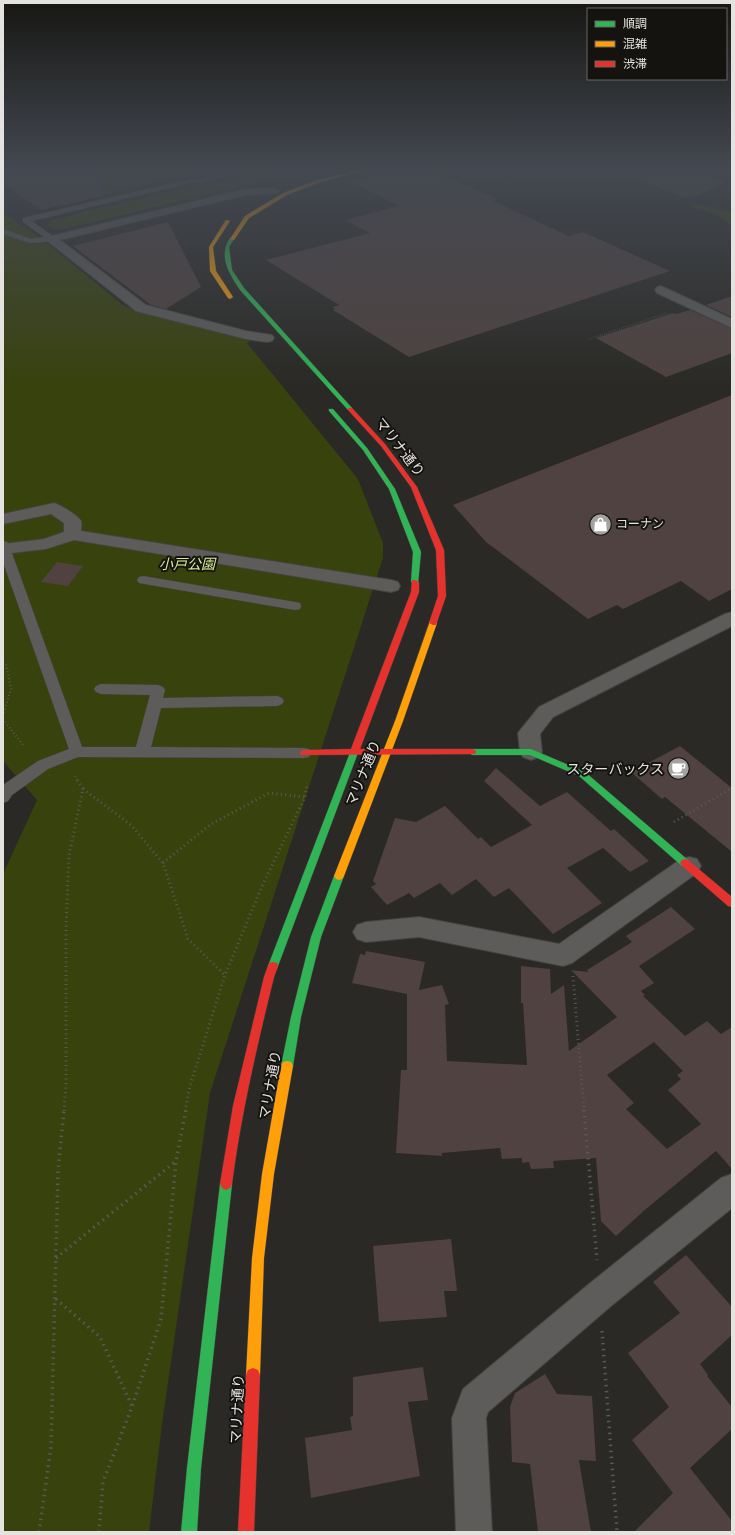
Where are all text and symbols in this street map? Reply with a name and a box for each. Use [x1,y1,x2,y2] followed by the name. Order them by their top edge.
[587,8,727,80] legend
[623,16,647,31] text: 順調
[623,36,647,51] text: 混雑
[623,56,647,71] text: 渋滞
[371,414,429,480] street label: マリナ通り
[588,511,614,537] shop icon: コーナン
[616,516,664,531] place label: コーナン
[159,555,217,573] park label: 小戸公園
[342,737,384,809] street label: マリナ通り
[666,756,692,782] cafe icon: スターバックス
[567,760,664,778] place label: スターバックス
[255,1049,285,1121] street label: マリナ通り
[226,1374,248,1444] street label: マリナ通り

